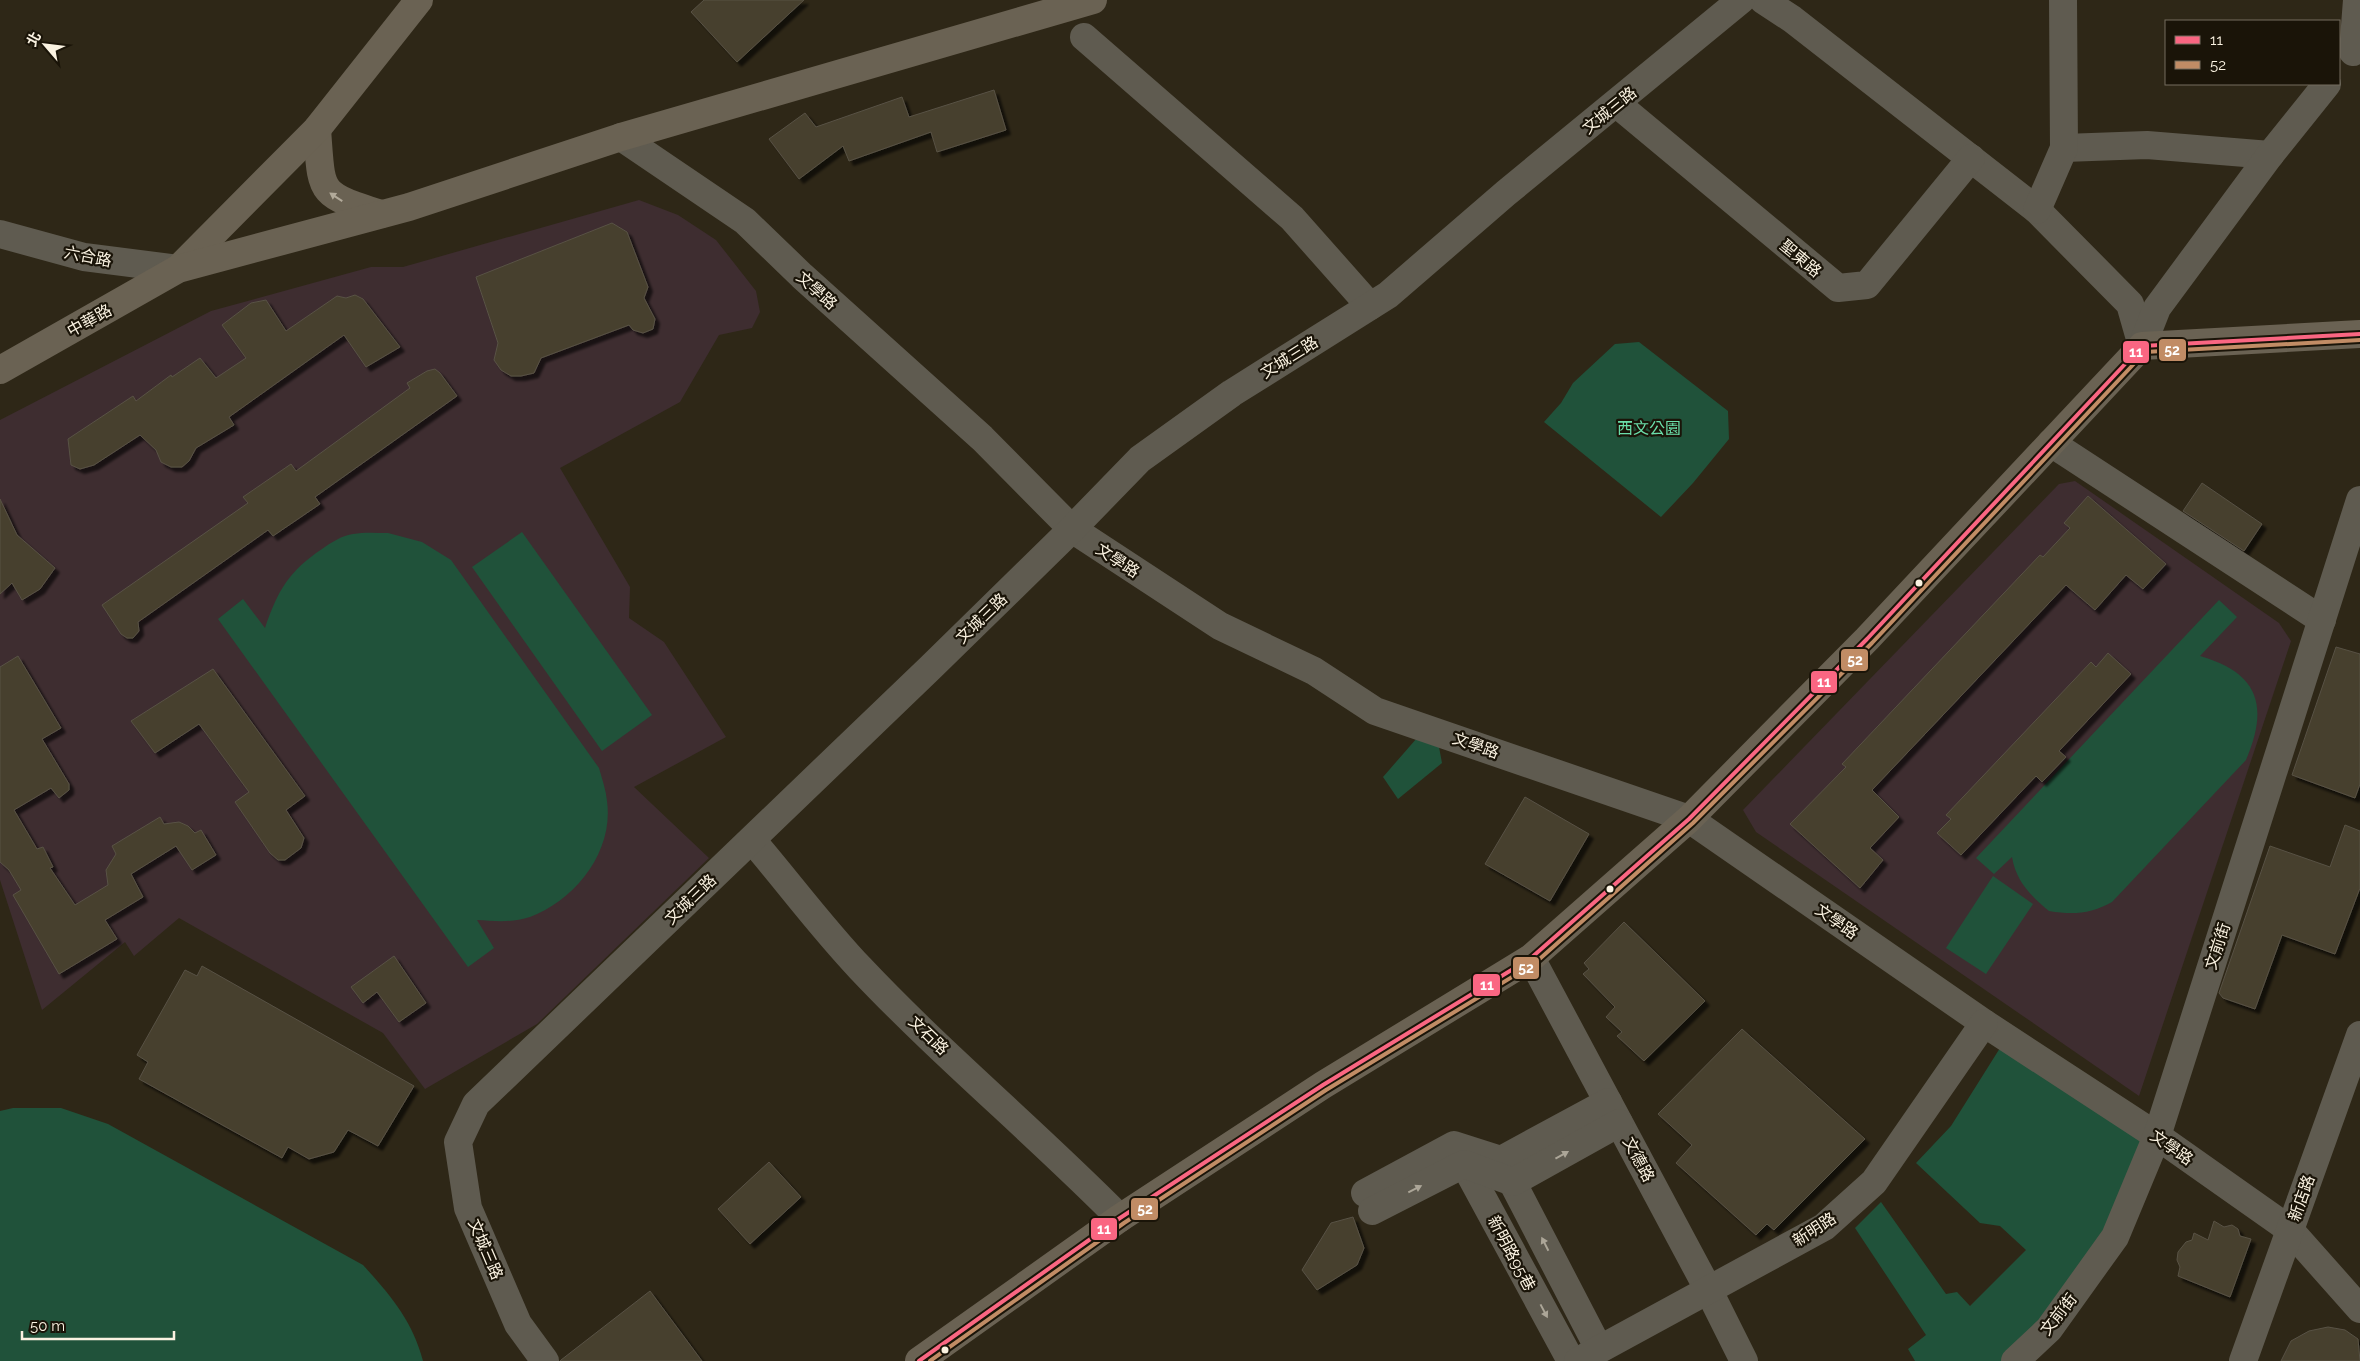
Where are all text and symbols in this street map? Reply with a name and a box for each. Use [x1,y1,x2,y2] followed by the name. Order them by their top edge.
[20,20,70,70] north arrow
[2165,20,2340,85] legend
[23,29,44,49] text: 北
[2210,31,2223,49] text: 11
[2210,56,2226,74] text: 52
[1578,83,1640,138] street label: 文城三路
[329,192,342,202] one-way arrow
[1776,236,1825,281] street label: 聖東路
[63,243,113,270] street label: 六合路
[792,267,841,313] street label: 文學路
[64,300,115,340] street label: 中華路
[1257,332,1321,382] street label: 文城三路
[2158,338,2187,362] line badge: 52
[2122,340,2150,364] line badge: 11
[2164,342,2180,358] text: 52
[2129,344,2143,360] text: 11
[1617,419,1681,438] park label: 西文公園
[1092,539,1143,581] street label: 文學路
[1914,578,1924,588] unlabelled marker
[952,589,1011,647] street label: 文城三路
[1840,648,1869,672] line badge: 52
[1847,652,1863,668] text: 52
[1810,670,1838,694] line badge: 11
[1817,674,1831,690] text: 11
[1450,729,1502,762] street label: 文學路
[661,870,720,928] street label: 文城三路
[1605,884,1615,894] unlabelled marker
[1812,900,1862,943] street label: 文學路
[2201,920,2234,972] street label: 文前街
[1512,956,1540,980] line badge: 52
[1518,960,1534,976] text: 52
[1472,973,1501,997] line badge: 11
[1480,977,1494,993] text: 11
[905,1012,953,1059] street label: 文石路
[2147,1126,2197,1169] street label: 文學路
[1619,1134,1658,1185] street label: 文德路
[1554,1151,1569,1159] one-way arrow
[2284,1172,2319,1224] street label: 新店路
[1408,1185,1423,1193] one-way arrow
[1130,1197,1159,1221] line badge: 52
[1137,1201,1153,1217] text: 52
[1789,1208,1840,1250] street label: 新明路
[1484,1213,1539,1294] street label: 新明路95巷
[464,1216,507,1282] street label: 文城三路
[1090,1217,1118,1241] line badge: 11
[1097,1221,1111,1237] text: 11
[1541,1237,1549,1251] one-way arrow
[2036,1290,2081,1339] street label: 文前街
[1540,1304,1548,1319] one-way arrow
[22,1308,175,1340] scale bar
[30,1317,65,1335] text: 50 m
[940,1345,950,1355] unlabelled marker

